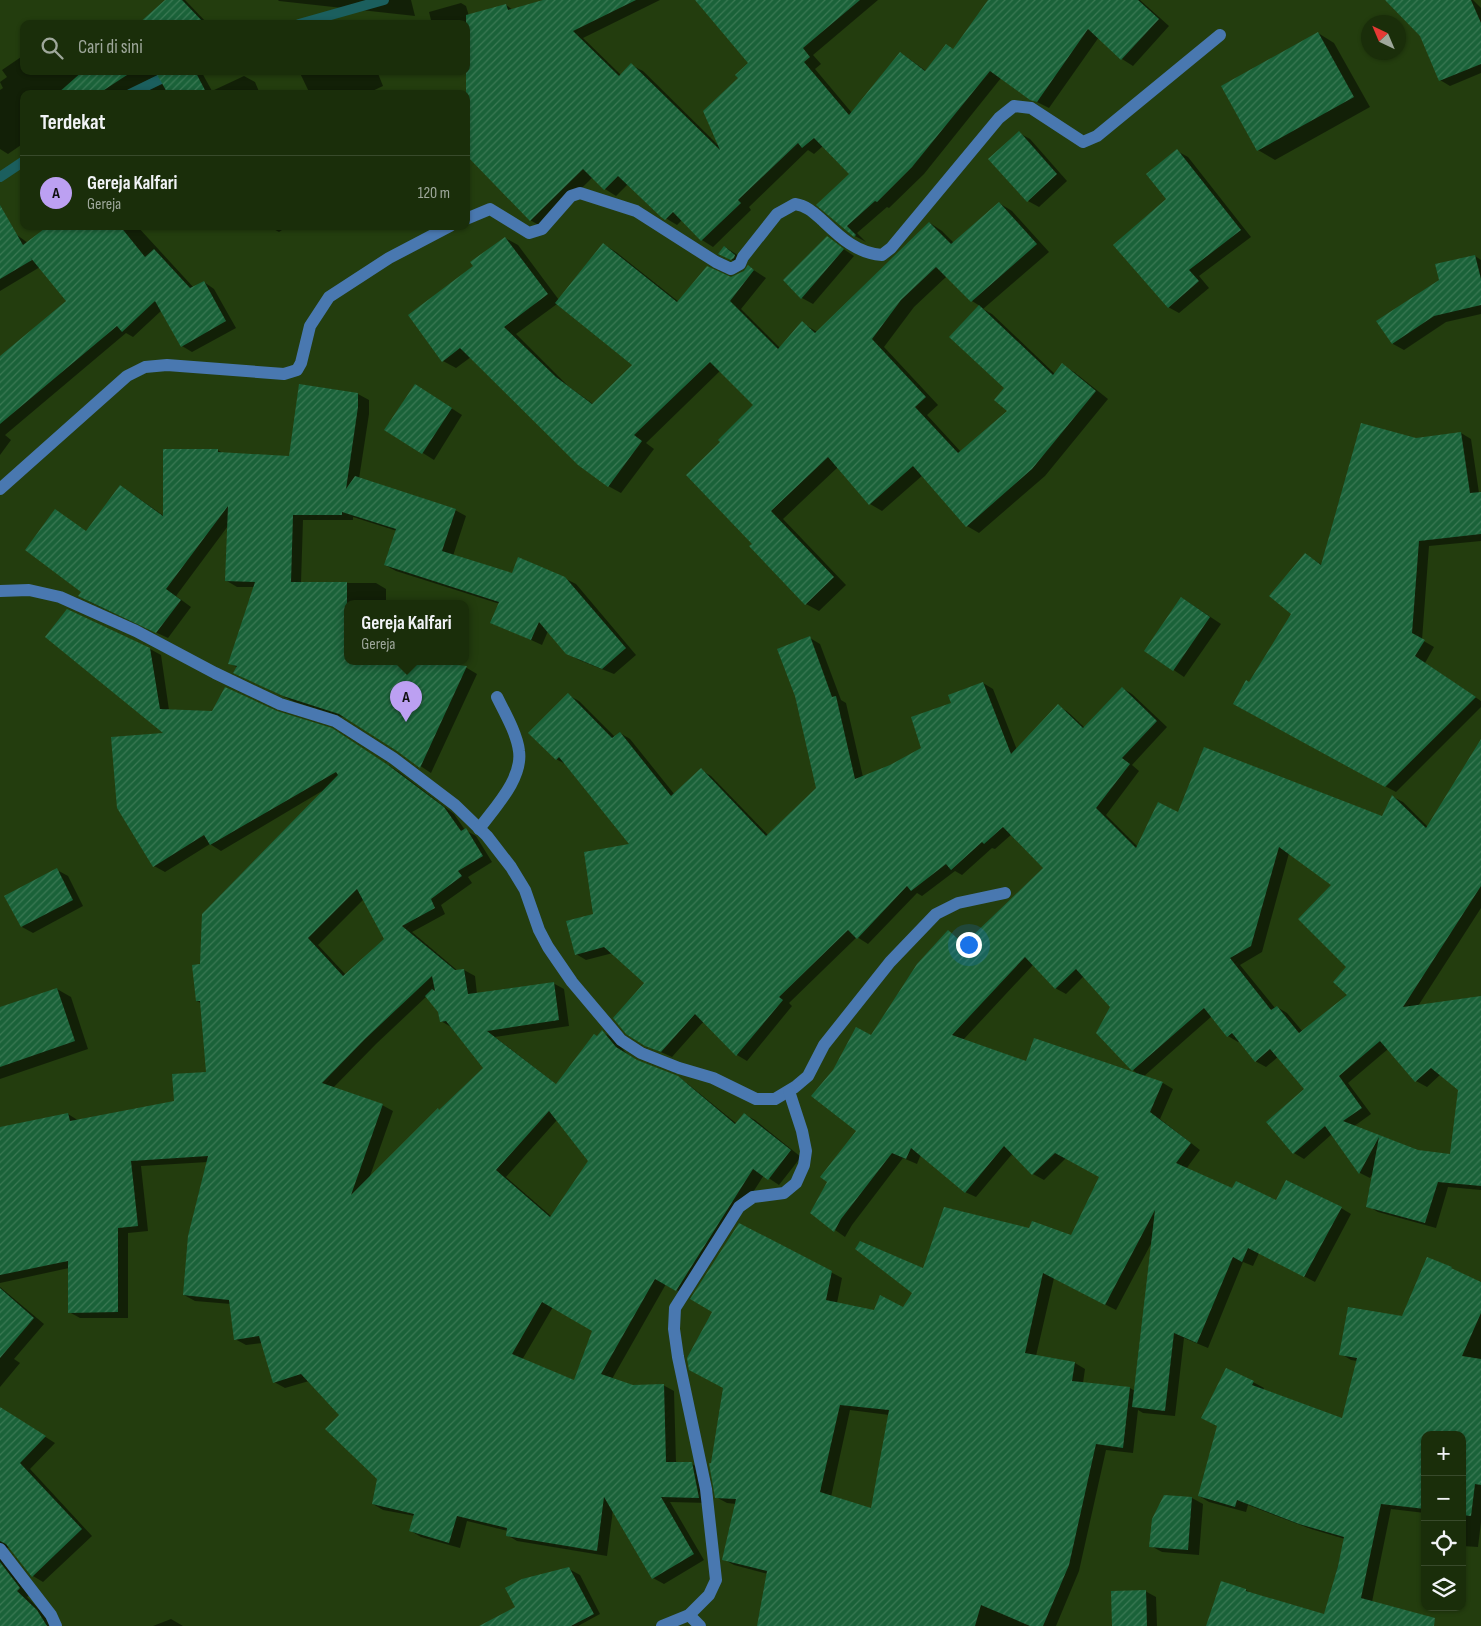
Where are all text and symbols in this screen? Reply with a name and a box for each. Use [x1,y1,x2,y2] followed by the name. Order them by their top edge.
[1361,15,1406,60] north arrow
[20,20,470,75] search box
[38,34,66,62] icon: search
[78,36,143,59] text: Cari di sini
[40,110,106,135] text: Terdekat
[87,172,177,195] text: Gereja Kalfari
[52,184,60,203] text: A
[418,184,450,203] text: 120 m
[87,195,121,214] text: Gereja
[344,600,469,665] popup
[361,612,452,635] text: Gereja Kalfari
[361,635,396,654] text: Gereja
[390,681,422,722] pin: A
[956,932,982,958] your location
[1421,1431,1466,1611] map controls
[1421,1431,1466,1476] button: +
[1421,1476,1466,1521] button: −
[1421,1521,1466,1566] button: locate
[1421,1566,1466,1611] button: layers

